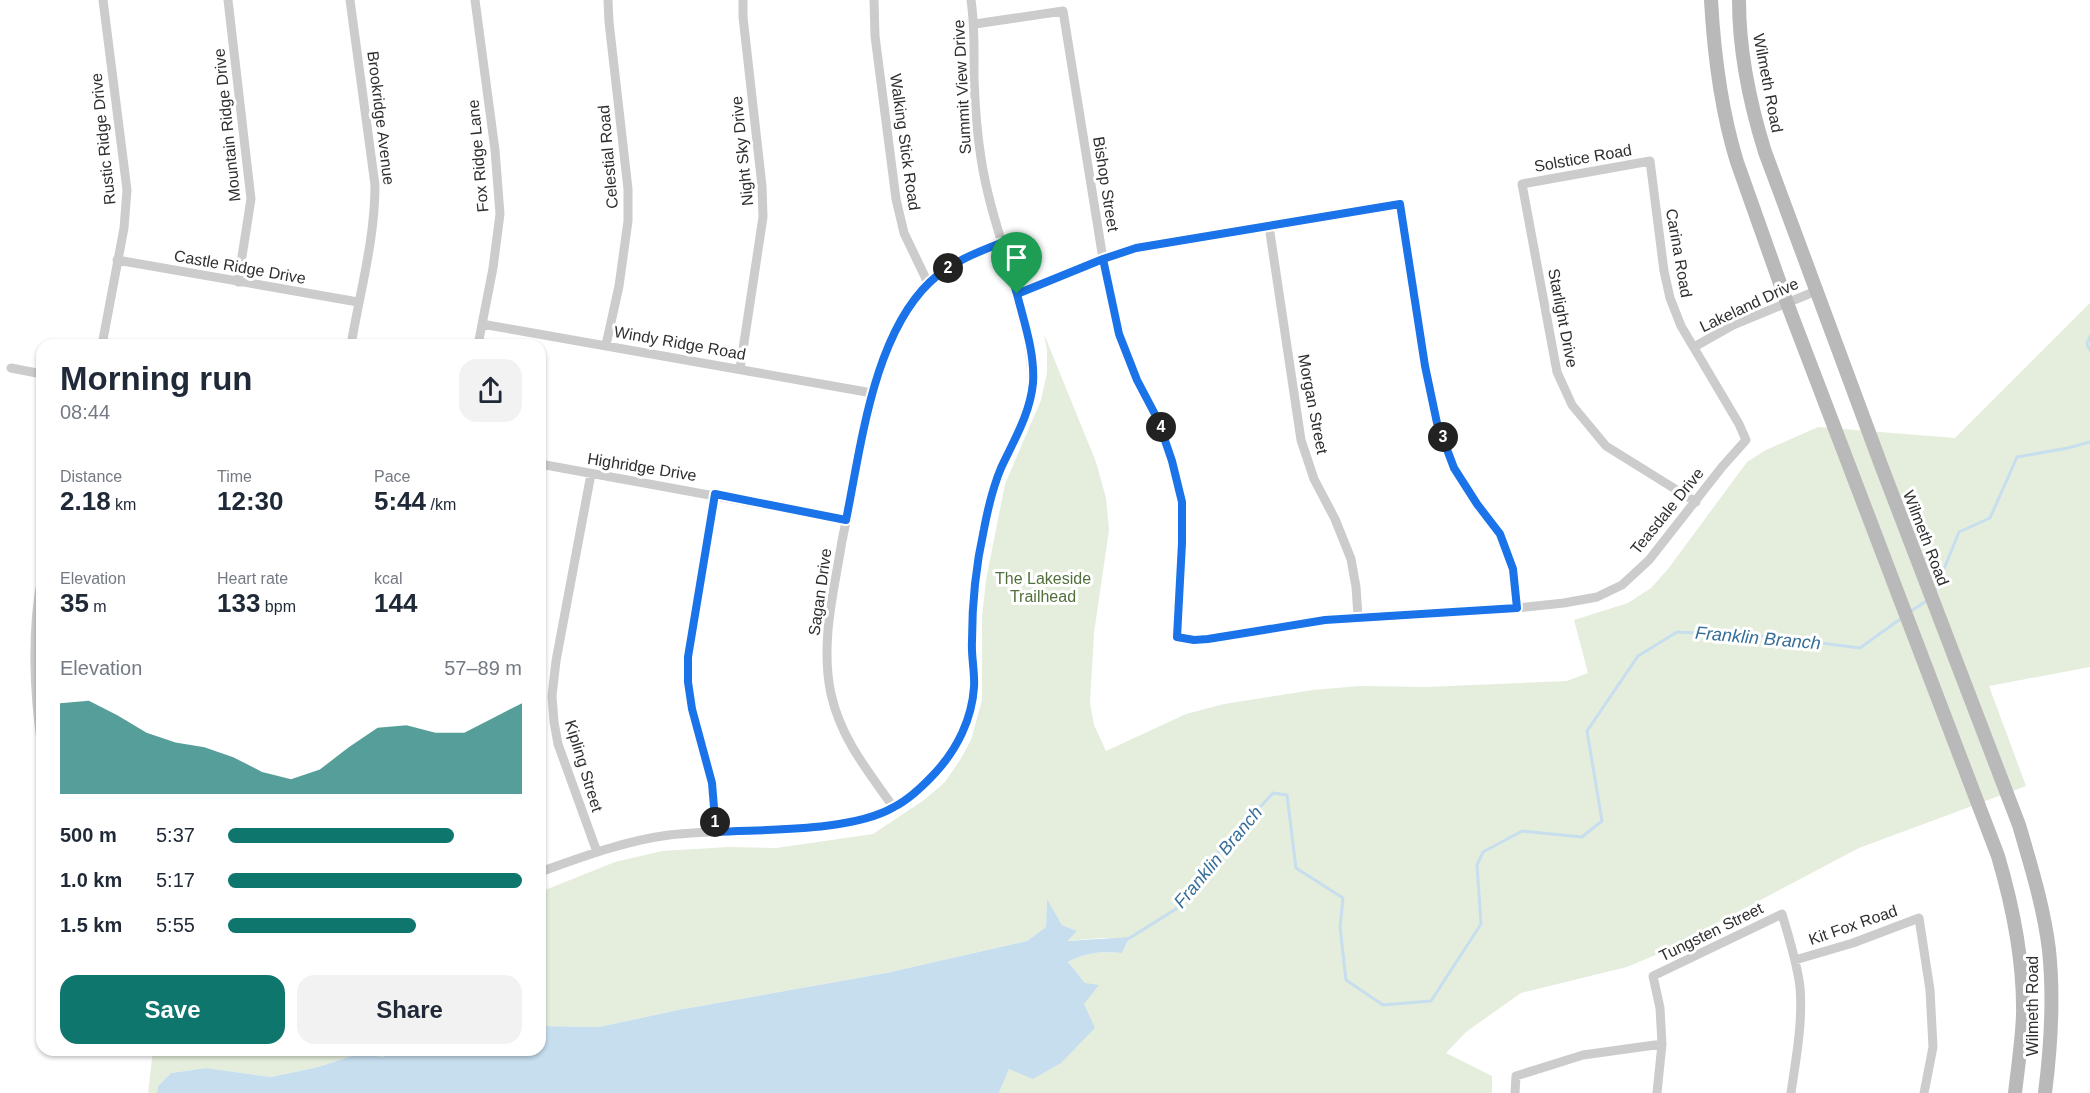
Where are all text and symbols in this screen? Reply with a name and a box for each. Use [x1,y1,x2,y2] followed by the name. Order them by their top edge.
[950,19,974,155] street label: Summit View Drive
[1750,32,1786,134] street label: Wilmeth Road
[210,48,243,202] street label: Mountain Ridge Drive
[364,50,398,186] street label: Brookridge Avenue
[88,72,118,206] street label: Rustic Ridge Drive
[887,72,923,212] street label: Walking Stick Road
[728,95,756,207] street label: Night Sky Drive
[465,99,491,213] street label: Fox Ridge Lane
[595,104,621,210] street label: Celestial Road
[1090,135,1122,233] street label: Bishop Street
[1533,141,1633,175] street label: Solstice Road
[1663,207,1695,299] street label: Carina Road
[991,232,1042,294] pin
[1000,241,1033,274] icon: arrive
[173,247,307,287] street label: Castle Ridge Drive
[933,253,963,283] pin: 2
[944,259,952,276] text: 2
[1545,267,1581,369] street label: Starlight Drive
[1697,275,1801,335] street label: Lakeland Drive
[613,323,747,363] street label: Windy Ridge Road
[1295,353,1331,456] street label: Morgan Street
[459,359,522,422] button: share
[60,360,252,397] text: Morning run
[60,401,110,423] text: 08:44
[1146,412,1176,442] pin: 4
[1157,418,1165,435] text: 4
[1428,422,1458,452] pin: 3
[1439,428,1447,445] text: 3
[586,450,698,484] street label: Highridge Drive
[1627,464,1707,557] street label: Teasdale Drive
[60,468,122,485] text: Distance
[217,468,252,485] text: Time
[374,468,410,485] text: Pace
[60,486,111,516] text: 2.18
[217,486,284,516] text: 12:30
[374,486,426,516] text: 5:44
[1900,488,1952,588] street label: Wilmeth Road
[111,496,136,513] text: km
[426,496,456,513] text: /km
[805,547,835,637] street label: Sagan Drive
[60,570,126,587] text: Elevation
[217,570,288,587] text: Heart rate
[374,570,402,587] text: kcal
[995,570,1091,605] park label: The Lakeside Trailhead
[60,588,89,618] text: 35
[217,588,260,618] text: 133
[374,588,417,618] text: 144
[89,598,107,615] text: m
[260,598,296,615] text: bpm
[1694,623,1822,653] water label: Franklin Branch
[60,657,142,679] text: Elevation
[444,657,522,679] text: 57–89 m
[562,718,606,815] street label: Kipling Street
[1170,802,1266,912] water label: Franklin Branch
[700,807,730,837] pin: 1
[711,813,719,830] text: 1
[60,824,117,846] text: 500 m
[156,824,195,846] text: 5:37
[60,869,122,891] text: 1.0 km
[156,869,195,891] text: 5:17
[1656,899,1766,964] street label: Tungsten Street
[1807,902,1899,948] street label: Kit Fox Road
[60,914,122,936] text: 1.5 km
[156,914,195,936] text: 5:55
[2024,956,2041,1056] street label: Wilmeth Road
[60,975,285,1044] button: Save
[297,975,522,1044] button: Share

